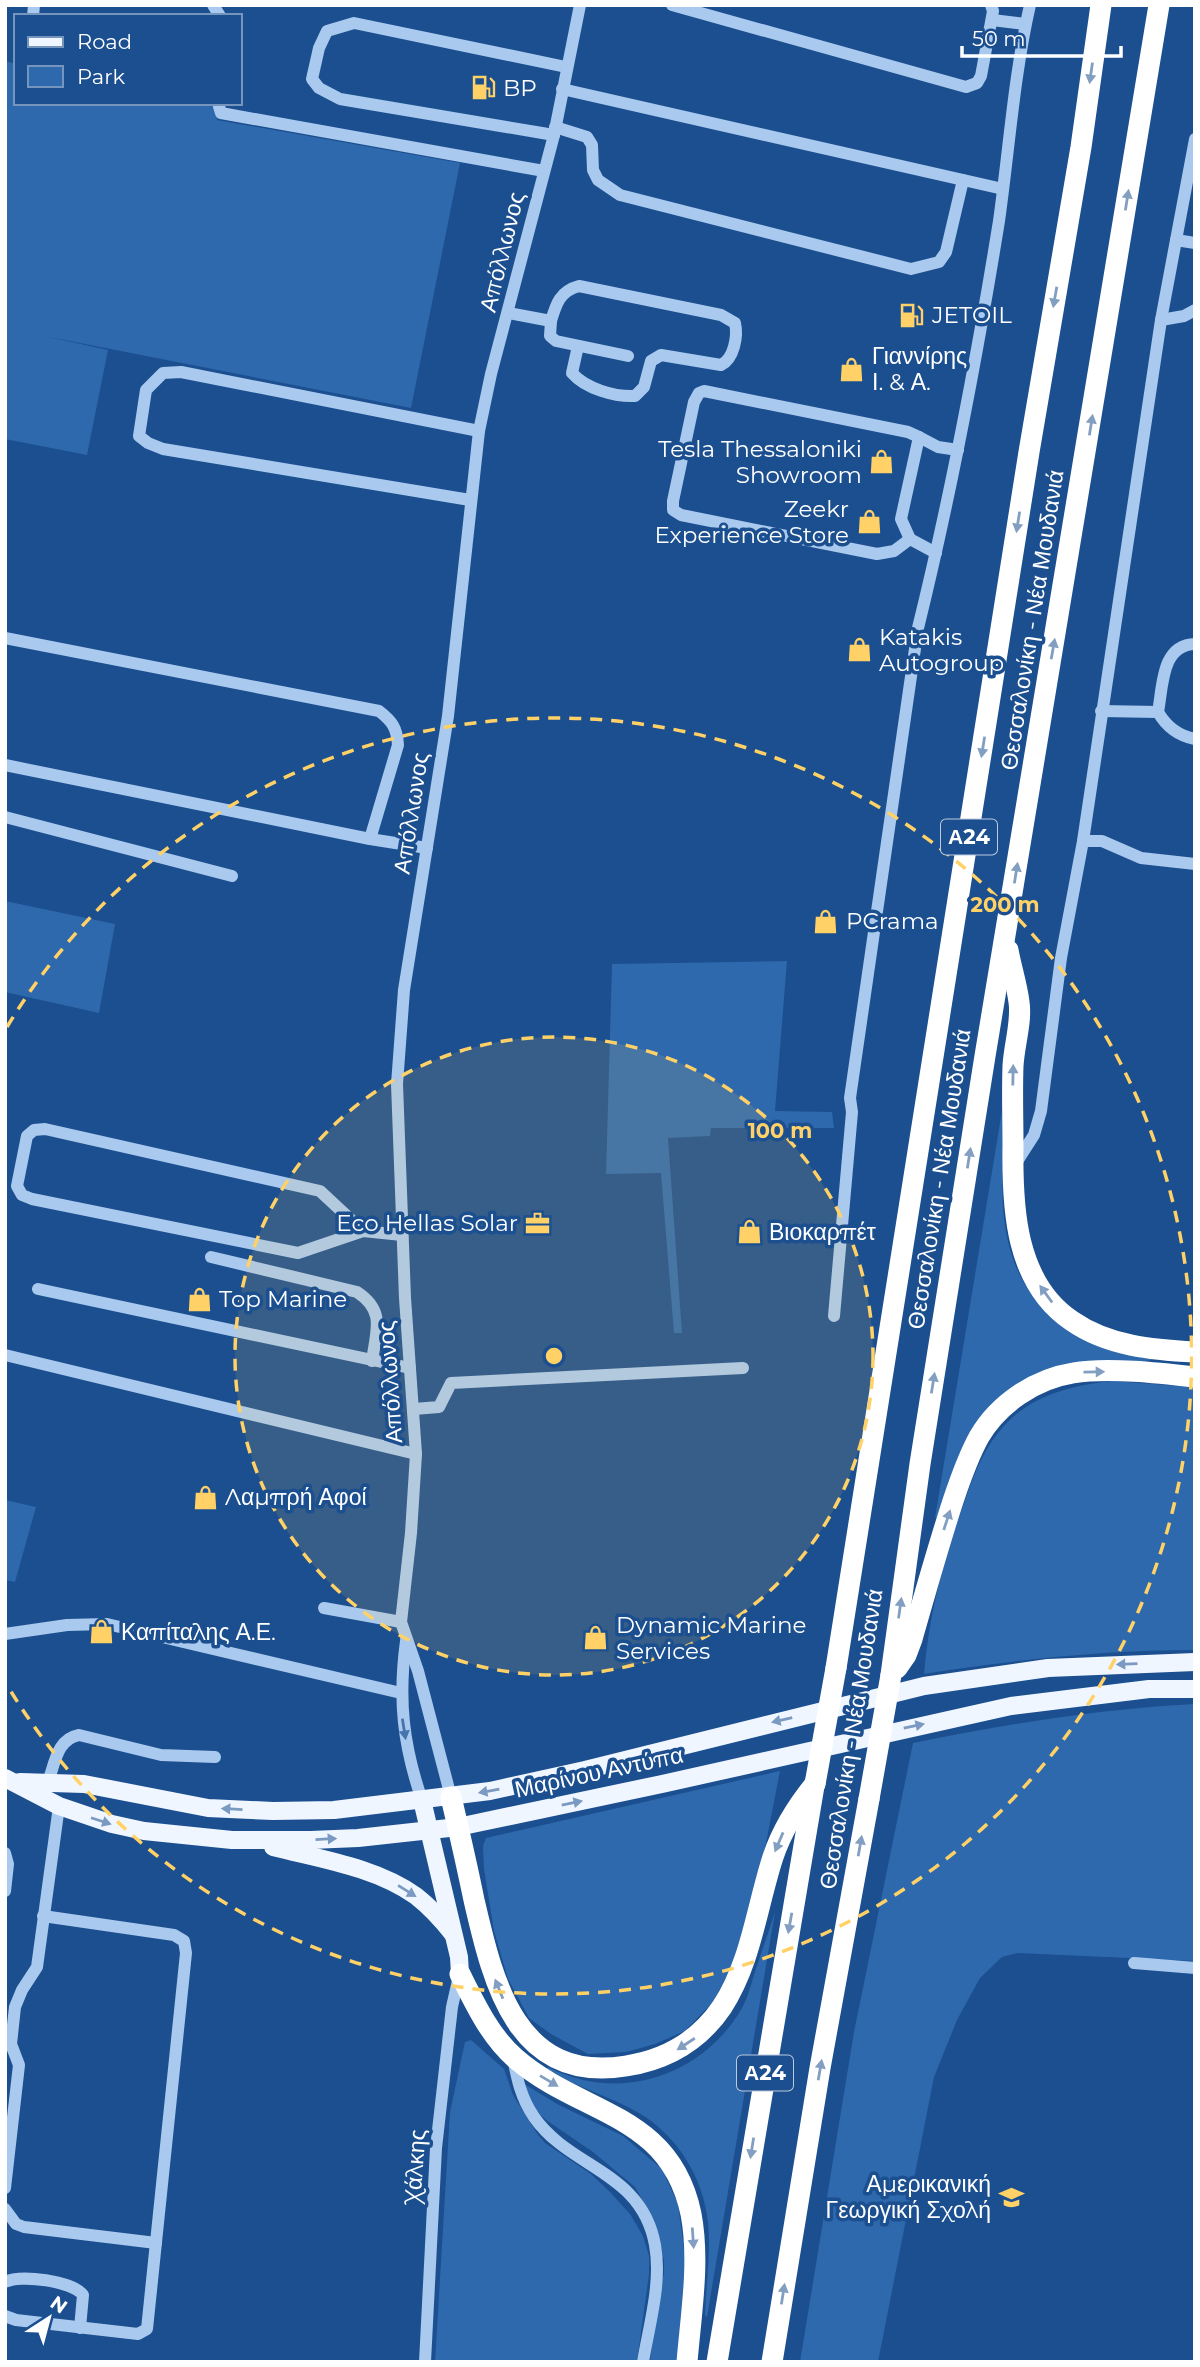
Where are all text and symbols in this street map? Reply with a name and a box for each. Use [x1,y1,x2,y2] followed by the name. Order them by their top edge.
[14,14,242,105] legend
[962,14,1121,58] scale bar
[972,26,1026,51] text: 50 m
[77,29,132,54] text: Road
[1086,62,1097,84] one-way arrow
[77,64,125,89] text: Park
[469,74,497,102] fuel station icon: BP
[503,74,537,102] place label: BP
[474,189,530,315] street label: Απόλλωνος
[1122,189,1133,211] one-way arrow
[1049,287,1060,309] one-way arrow
[898,301,926,329] fuel station icon: JETOIL
[931,301,1012,329] place label: JETOIL
[872,342,967,396] place label: Γιαννίρης Ι. & Α.
[838,355,866,383] shop icon: Γιαννίρης Ι. & Α.
[1086,414,1097,436] one-way arrow
[658,435,862,489] place label: Tesla Thessaloniki Showroom
[868,448,896,476] shop icon: Tesla Thessaloniki Showroom
[994,468,1070,772] street label: Θεσσαλονίκη - Νέα Μουδανιά
[655,495,849,549] place label: Zeekr Experience Store
[855,508,883,536] shop icon: Zeekr Experience Store
[1012,511,1023,533] one-way arrow
[879,623,1004,677] place label: Katakis Autogroup
[845,636,873,664] shop icon: Katakis Autogroup
[1048,638,1059,660] one-way arrow
[977,736,988,758] one-way arrow
[388,750,434,876] street label: Απόλλωνος
[941,820,997,854] road number: Α24
[1011,862,1022,884] one-way arrow
[971,892,1039,917] text: 200 m
[812,907,840,935] shop icon: PCrama
[846,907,939,935] place label: PCrama
[901,1027,977,1331] street label: Θεσσαλονίκη - Νέα Μουδανιά
[1007,1064,1019,1086] one-way arrow
[748,1118,812,1143] text: 100 m
[964,1147,975,1169] one-way arrow
[336,1209,518,1237] place label: Eco Hellas Solar
[524,1209,552,1237] office icon: Eco Hellas Solar
[735,1218,763,1246] shop icon: Βιοκαρπέτ
[769,1218,876,1246] place label: Βιοκαρπέτ
[185,1285,213,1313] shop icon: Top Marine
[219,1285,347,1313] place label: Top Marine
[1039,1285,1053,1303] one-way arrow
[372,1320,408,1444] street label: Απόλλωνος
[542,1344,566,1368] centre of rings
[1083,1366,1105,1377] one-way arrow
[928,1372,939,1394] one-way arrow
[191,1483,219,1511] shop icon: Λαμπρή Αφοί
[225,1483,367,1511] place label: Λαμπρή Αφοί
[942,1510,953,1531] one-way arrow
[813,1587,889,1891] street label: Θεσσαλονίκη - Νέα Μουδανιά
[895,1597,906,1619] one-way arrow
[616,1611,806,1665] place label: Dynamic Marine Services
[87,1618,115,1646] shop icon: Καπίταλης Α.Ε.
[121,1618,276,1646] place label: Καπίταλης Α.Ε.
[582,1624,610,1652] shop icon: Dynamic Marine Services
[1115,1658,1137,1670] one-way arrow
[771,1715,793,1726] one-way arrow
[399,1718,410,1740] one-way arrow
[903,1721,925,1732] one-way arrow
[512,1740,686,1804] street label: Μαρίνου Αντύπα
[478,1786,500,1797] one-way arrow
[561,1797,583,1808] one-way arrow
[221,1804,243,1815] one-way arrow
[90,1816,111,1826] one-way arrow
[774,1831,785,1852] one-way arrow
[315,1834,337,1845] one-way arrow
[855,1835,866,1857] one-way arrow
[398,1885,417,1898] one-way arrow
[785,1913,796,1935] one-way arrow
[493,1978,504,1999] one-way arrow
[676,2037,695,2050] one-way arrow
[737,2056,793,2090] road number: Α24
[815,2059,826,2081] one-way arrow
[539,2075,558,2088] one-way arrow
[398,2128,432,2207] street label: Χάλκης
[747,2137,758,2159] one-way arrow
[826,2170,991,2224] place label: Αμερικανική Γεωργική Σχολή
[997,2183,1025,2211] school or university icon: Αμερικανική Γεωργική Σχολή
[688,2227,699,2249] one-way arrow
[14,2283,84,2353] north arrow
[778,2283,789,2305] one-way arrow
[46,2291,72,2318] text: N

